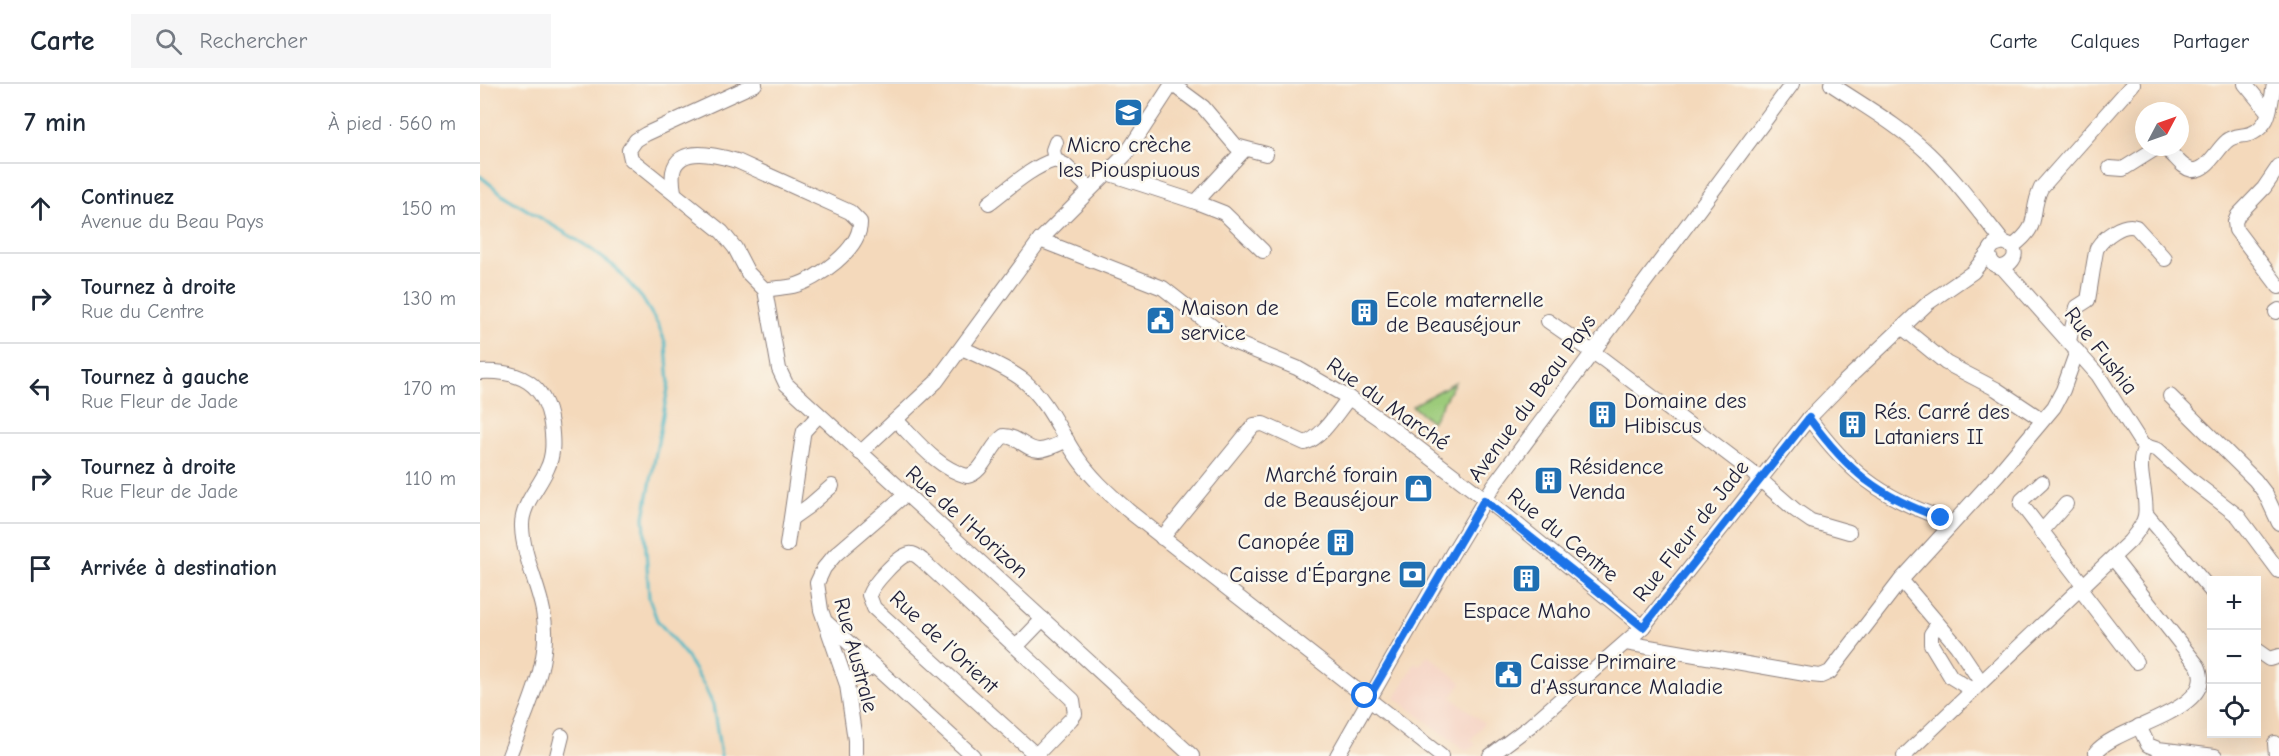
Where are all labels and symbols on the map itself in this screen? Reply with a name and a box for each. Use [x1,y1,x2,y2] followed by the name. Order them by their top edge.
[1113,97,1145,129] school or university icon: Micro crèche les Piouspiuous
[2135,102,2189,156] north arrow
[1058,132,1200,183] place label: Micro crèche les Piouspiuous
[1386,287,1544,338] place label: Ecole maternelle de Beauséjour
[1181,295,1279,346] place label: Maison de service
[1349,297,1381,329] building icon: Ecole maternelle de Beauséjour
[2059,302,2143,400] street label: Rue Fushia
[1144,305,1176,337] public building icon: Maison de service
[1462,309,1602,487] street label: Avenue du Beau Pays
[1321,352,1455,456] street label: Rue du Marché
[1624,388,1746,439] place label: Domaine des Hibiscus
[1587,398,1619,430] building icon: Domaine des Hibiscus
[1874,399,2010,450] place label: Rés. Carré des Lataniers II
[1837,409,1869,441] building icon: Rés. Carré des Lataniers II
[1569,454,1664,505] place label: Résidence Venda
[1628,455,1754,607] street label: Rue Fleur de Jade
[900,460,1034,584] street label: Rue de l'Horizon
[1264,462,1398,513] place label: Marché forain de Beauséjour
[1532,464,1564,496] building icon: Résidence Venda
[1403,472,1435,504] shop icon: Marché forain de Beauséjour
[1502,482,1624,588] street label: Rue du Centre
[1927,504,1953,530] route end
[1325,526,1357,558] building icon: Canopée
[1238,529,1320,555] place label: Canopée
[1396,559,1428,591] bank icon: Caisse d'Épargne
[1229,562,1391,588] place label: Caisse d'Épargne
[1511,563,1543,595] building icon: Espace Maho
[884,585,1004,699] street label: Rue de l'Orient
[828,595,884,715] street label: Rue Australe
[1463,598,1591,624] place label: Espace Maho
[1530,649,1723,700] place label: Caisse Primaire d'Assurance Maladie
[1493,659,1525,691] public building icon: Caisse Primaire d'Assurance Maladie
[1351,682,1377,708] route start

